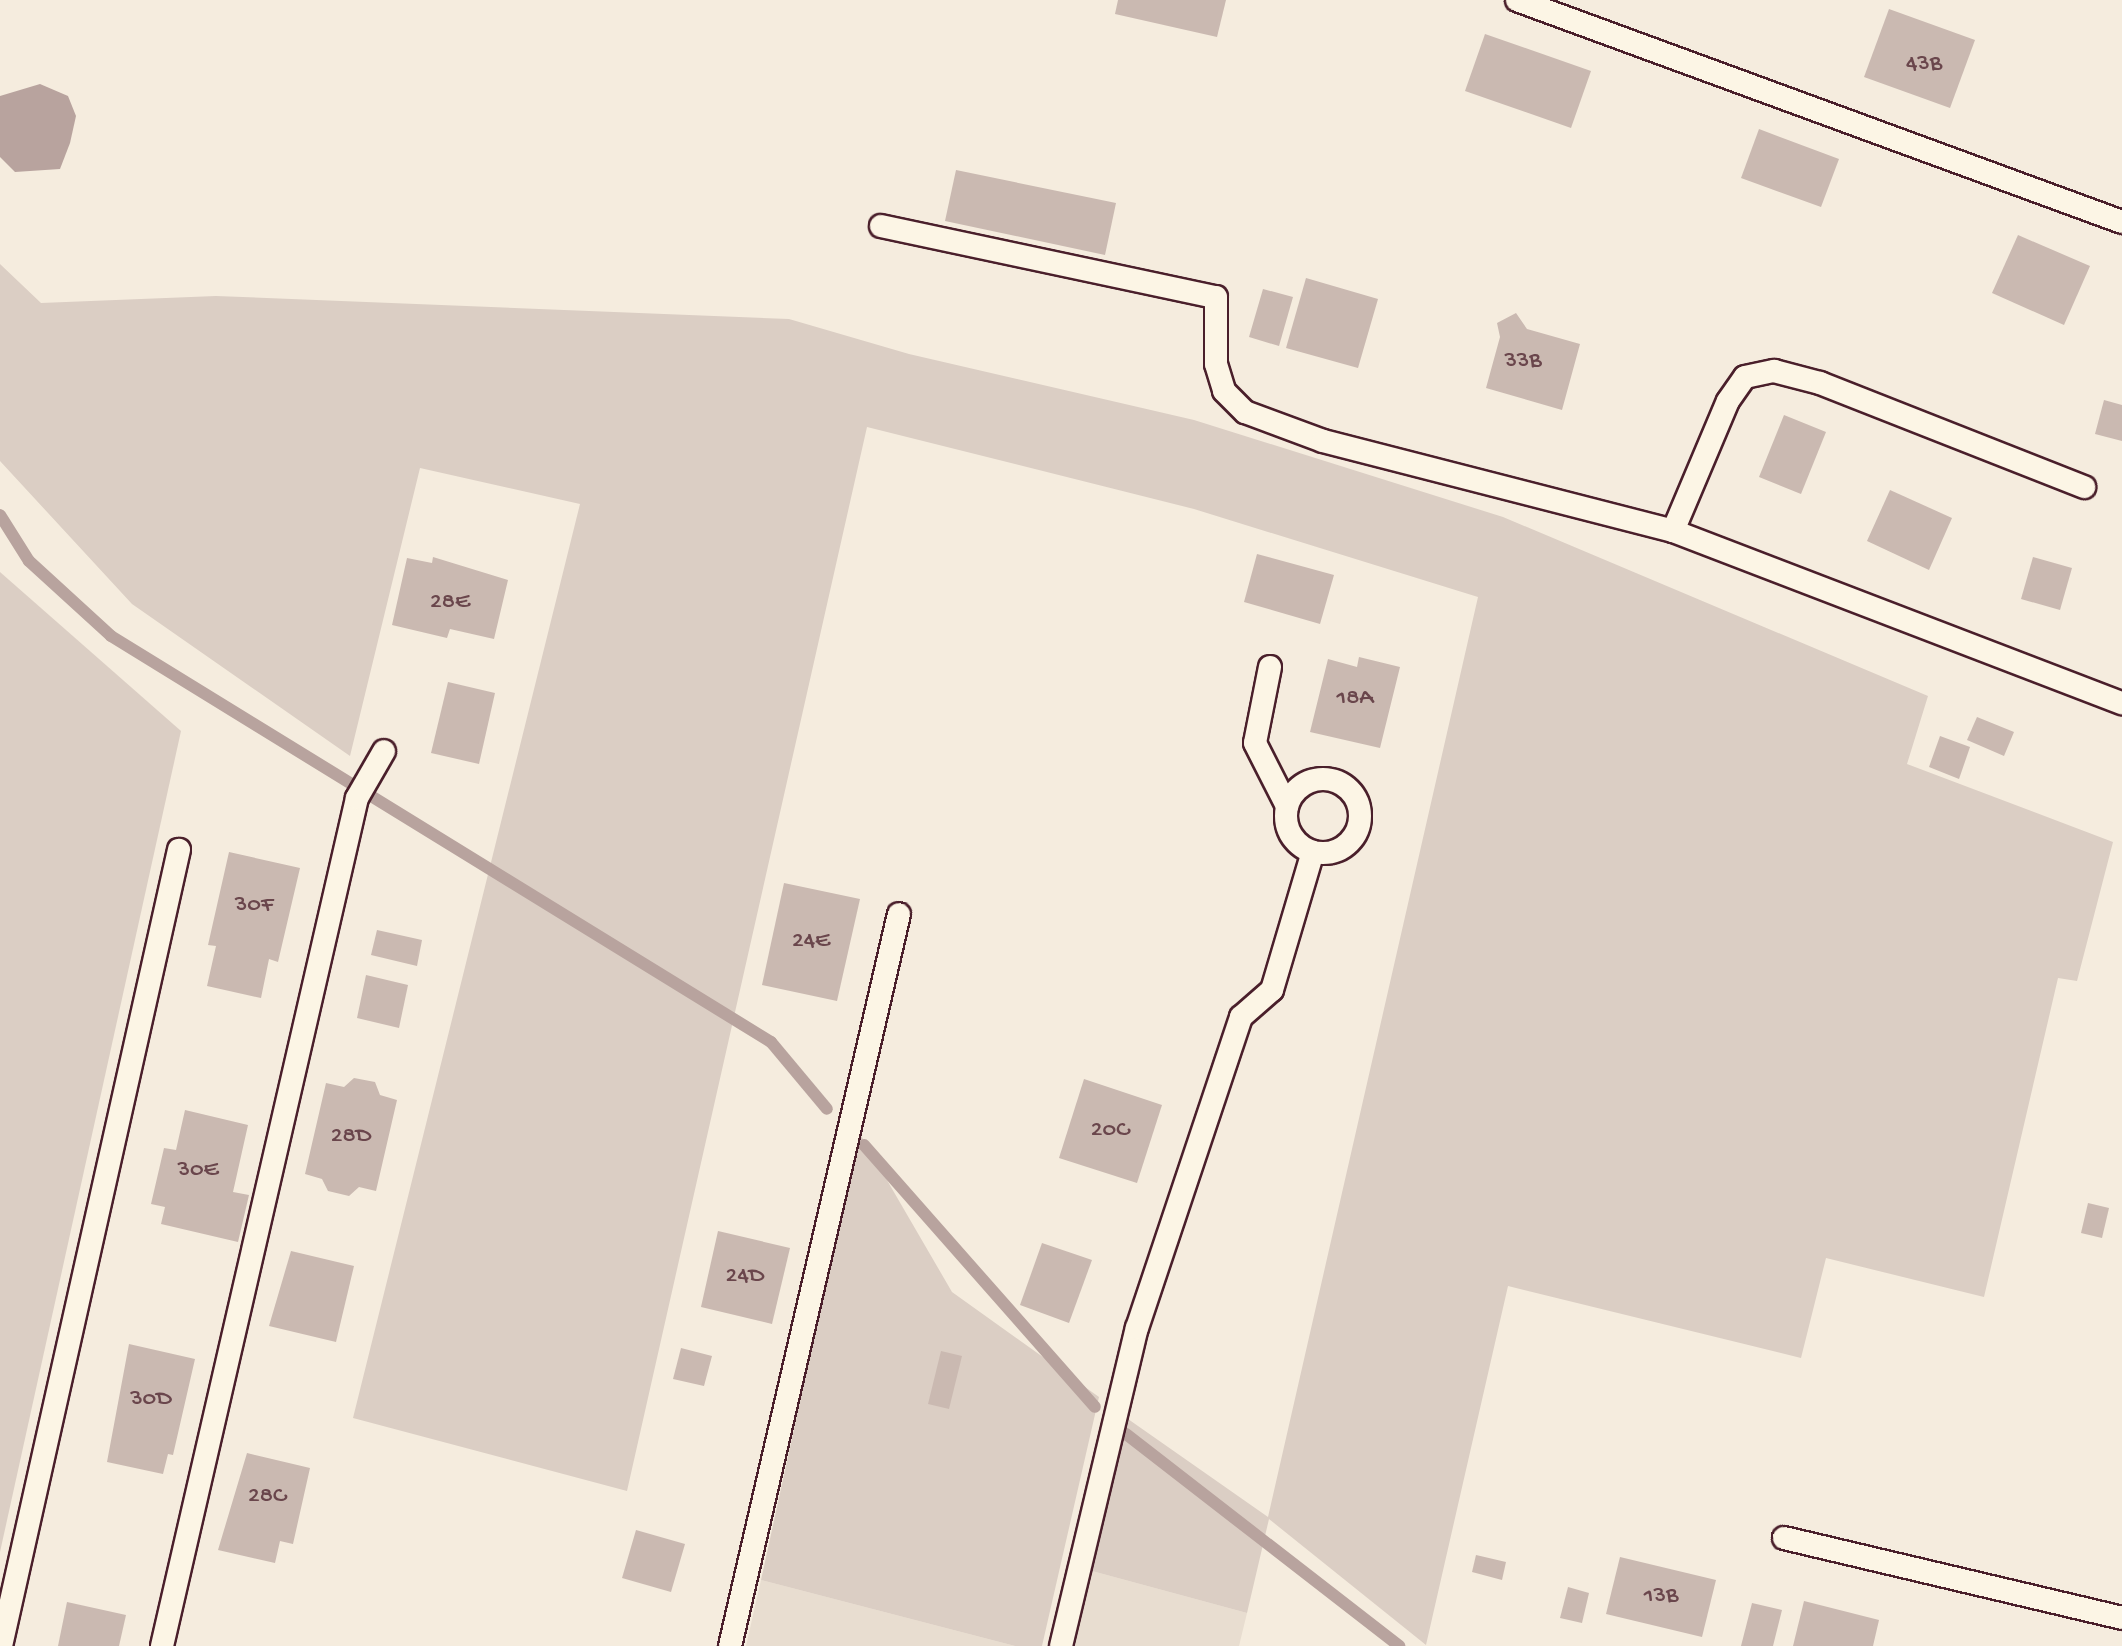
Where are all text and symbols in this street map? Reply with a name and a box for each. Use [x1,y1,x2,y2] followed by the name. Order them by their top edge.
[1906,51,1942,79] house number: 43B
[1504,348,1542,376] house number: 33B
[430,589,470,617] house number: 28E
[1337,685,1373,713] house number: 18A
[235,892,273,920] house number: 30F
[792,928,830,956] house number: 24E
[1091,1117,1129,1145] house number: 20C
[331,1123,371,1151] house number: 28D
[177,1157,219,1185] house number: 30E
[726,1263,764,1291] house number: 24D
[130,1386,172,1414] house number: 30D
[248,1483,286,1511] house number: 28C
[1644,1583,1678,1611] house number: 13B

